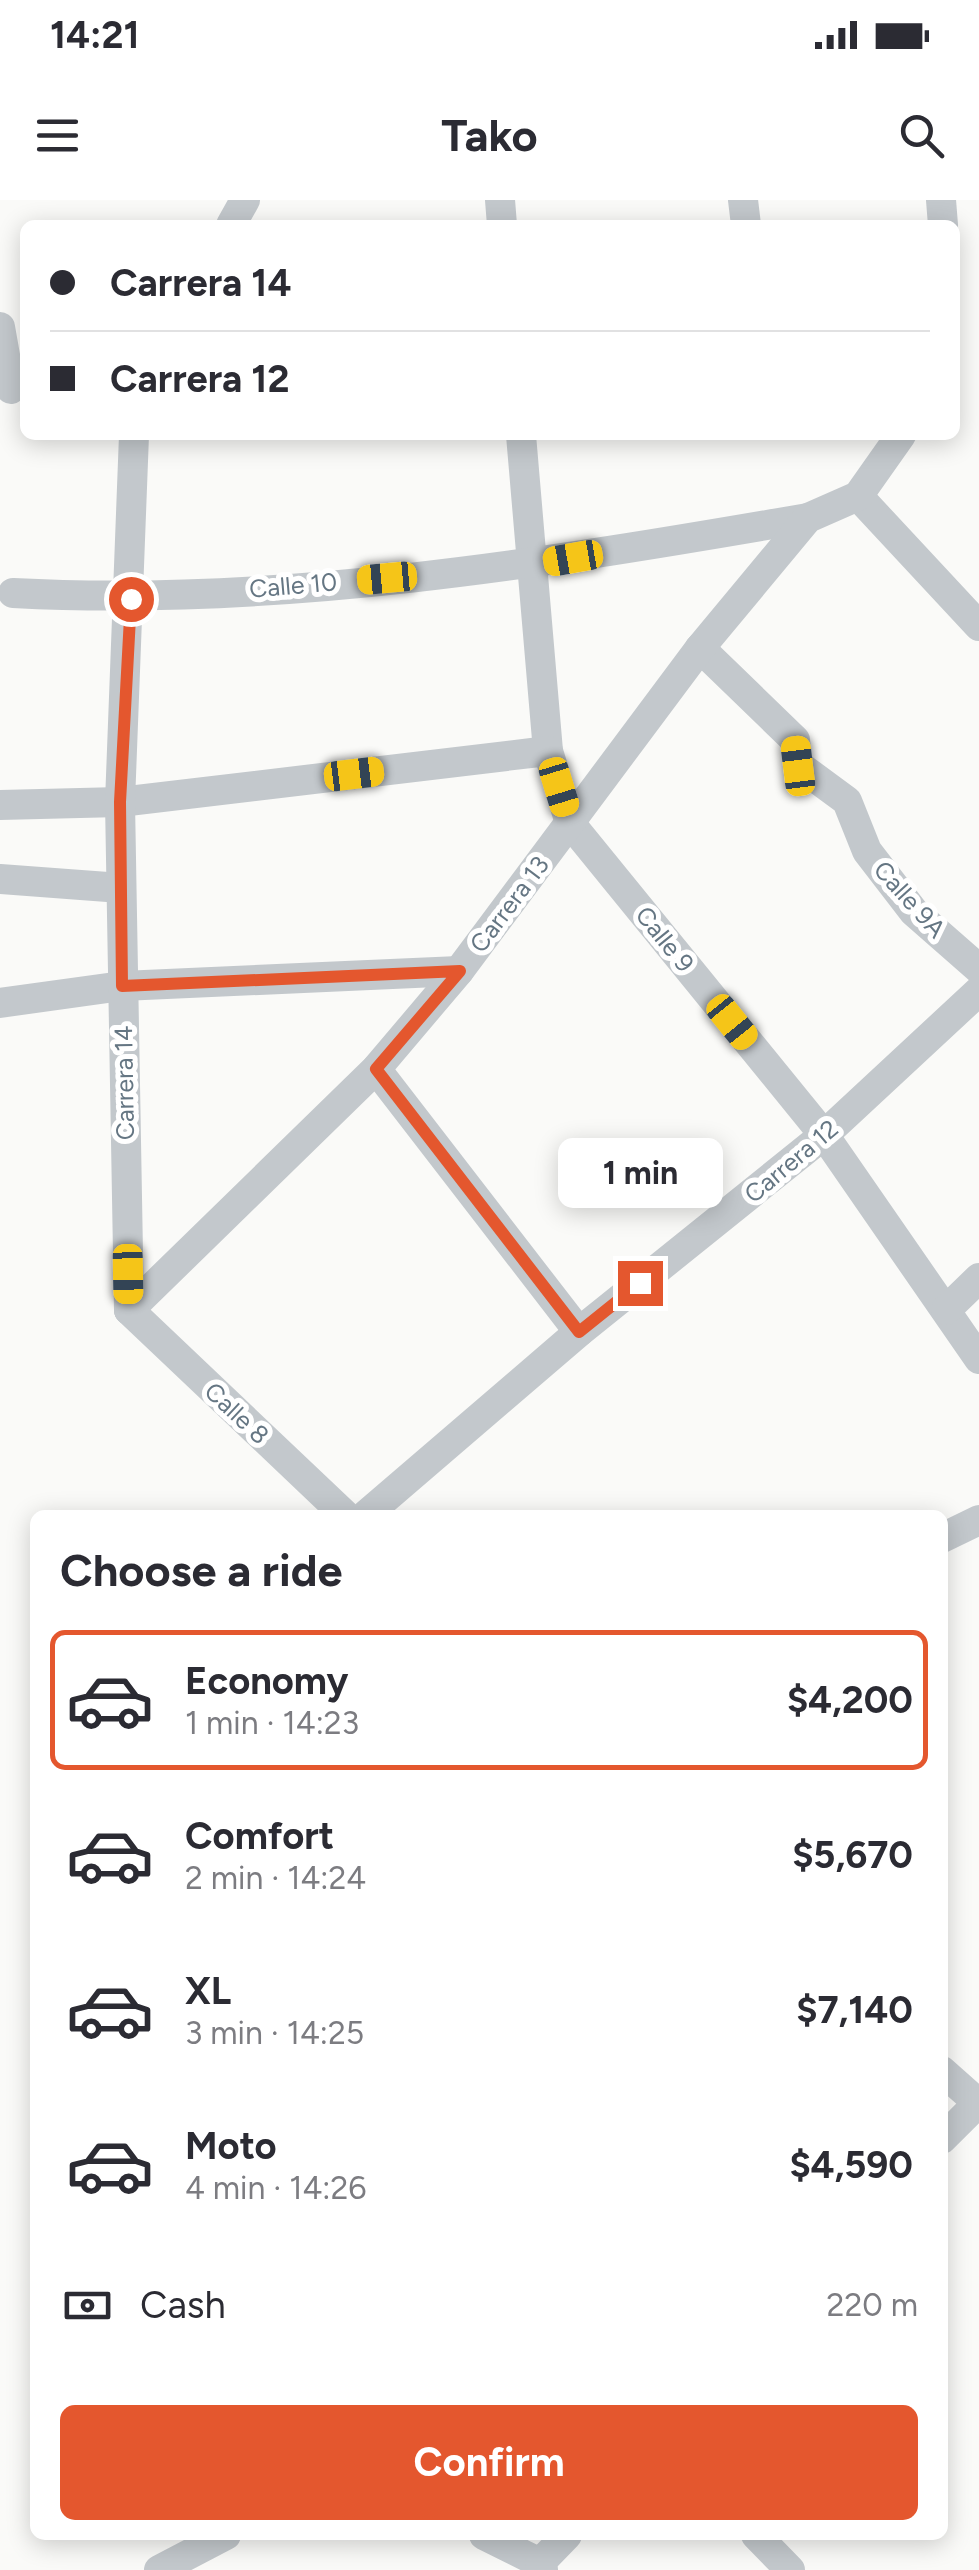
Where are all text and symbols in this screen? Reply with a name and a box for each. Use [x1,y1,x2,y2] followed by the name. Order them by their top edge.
[50,12,140,58] text: 14:21
[30,108,85,163] icon: menu
[441,108,538,162] text: Tako
[894,108,949,163] icon: search
[110,260,291,306] text: Carrera 14
[110,356,289,402] text: Carrera 12
[541,538,605,578] car
[356,560,418,596] car
[248,566,338,604] street label: Calle 10
[109,577,154,622] route start
[779,734,817,798] car
[536,754,582,820] car
[322,755,386,793] car
[463,850,555,958] street label: Carrera 13
[868,855,952,944] street label: Calle 9A
[630,900,700,978] street label: Calle 9
[701,989,763,1055] car
[108,1025,140,1141] street label: Carrera 14
[738,1113,844,1209] street label: Carrera 12
[558,1138,722,1208] callout: 1 min
[603,1154,678,1192] text: 1 min
[112,1244,144,1304] car
[618,1261,663,1306] route end
[199,1376,275,1450] street label: Calle 8
[60,1543,342,1597] text: Choose a ride
[65,1655,155,1745] icon: car
[185,1658,348,1704] text: Economy
[787,1677,913,1723] text: $4,200
[185,1704,359,1742] text: 1 min · 14:23
[65,1810,155,1900] icon: car
[185,1813,334,1859] text: Comfort
[792,1832,913,1878] text: $5,670
[185,1859,366,1897] text: 2 min · 14:24
[65,1965,155,2055] icon: car
[185,1968,231,2014] text: XL
[796,1987,913,2033] text: $7,140
[185,2014,364,2052] text: 3 min · 14:25
[65,2120,155,2210] icon: car
[185,2123,277,2169] text: Moto
[789,2142,913,2188] text: $4,590
[185,2169,366,2207] text: 4 min · 14:26
[60,2278,115,2333] icon: cash
[140,2282,226,2328] text: Cash
[827,2286,918,2324] text: 220 m
[60,2405,918,2520] button: Confirm

